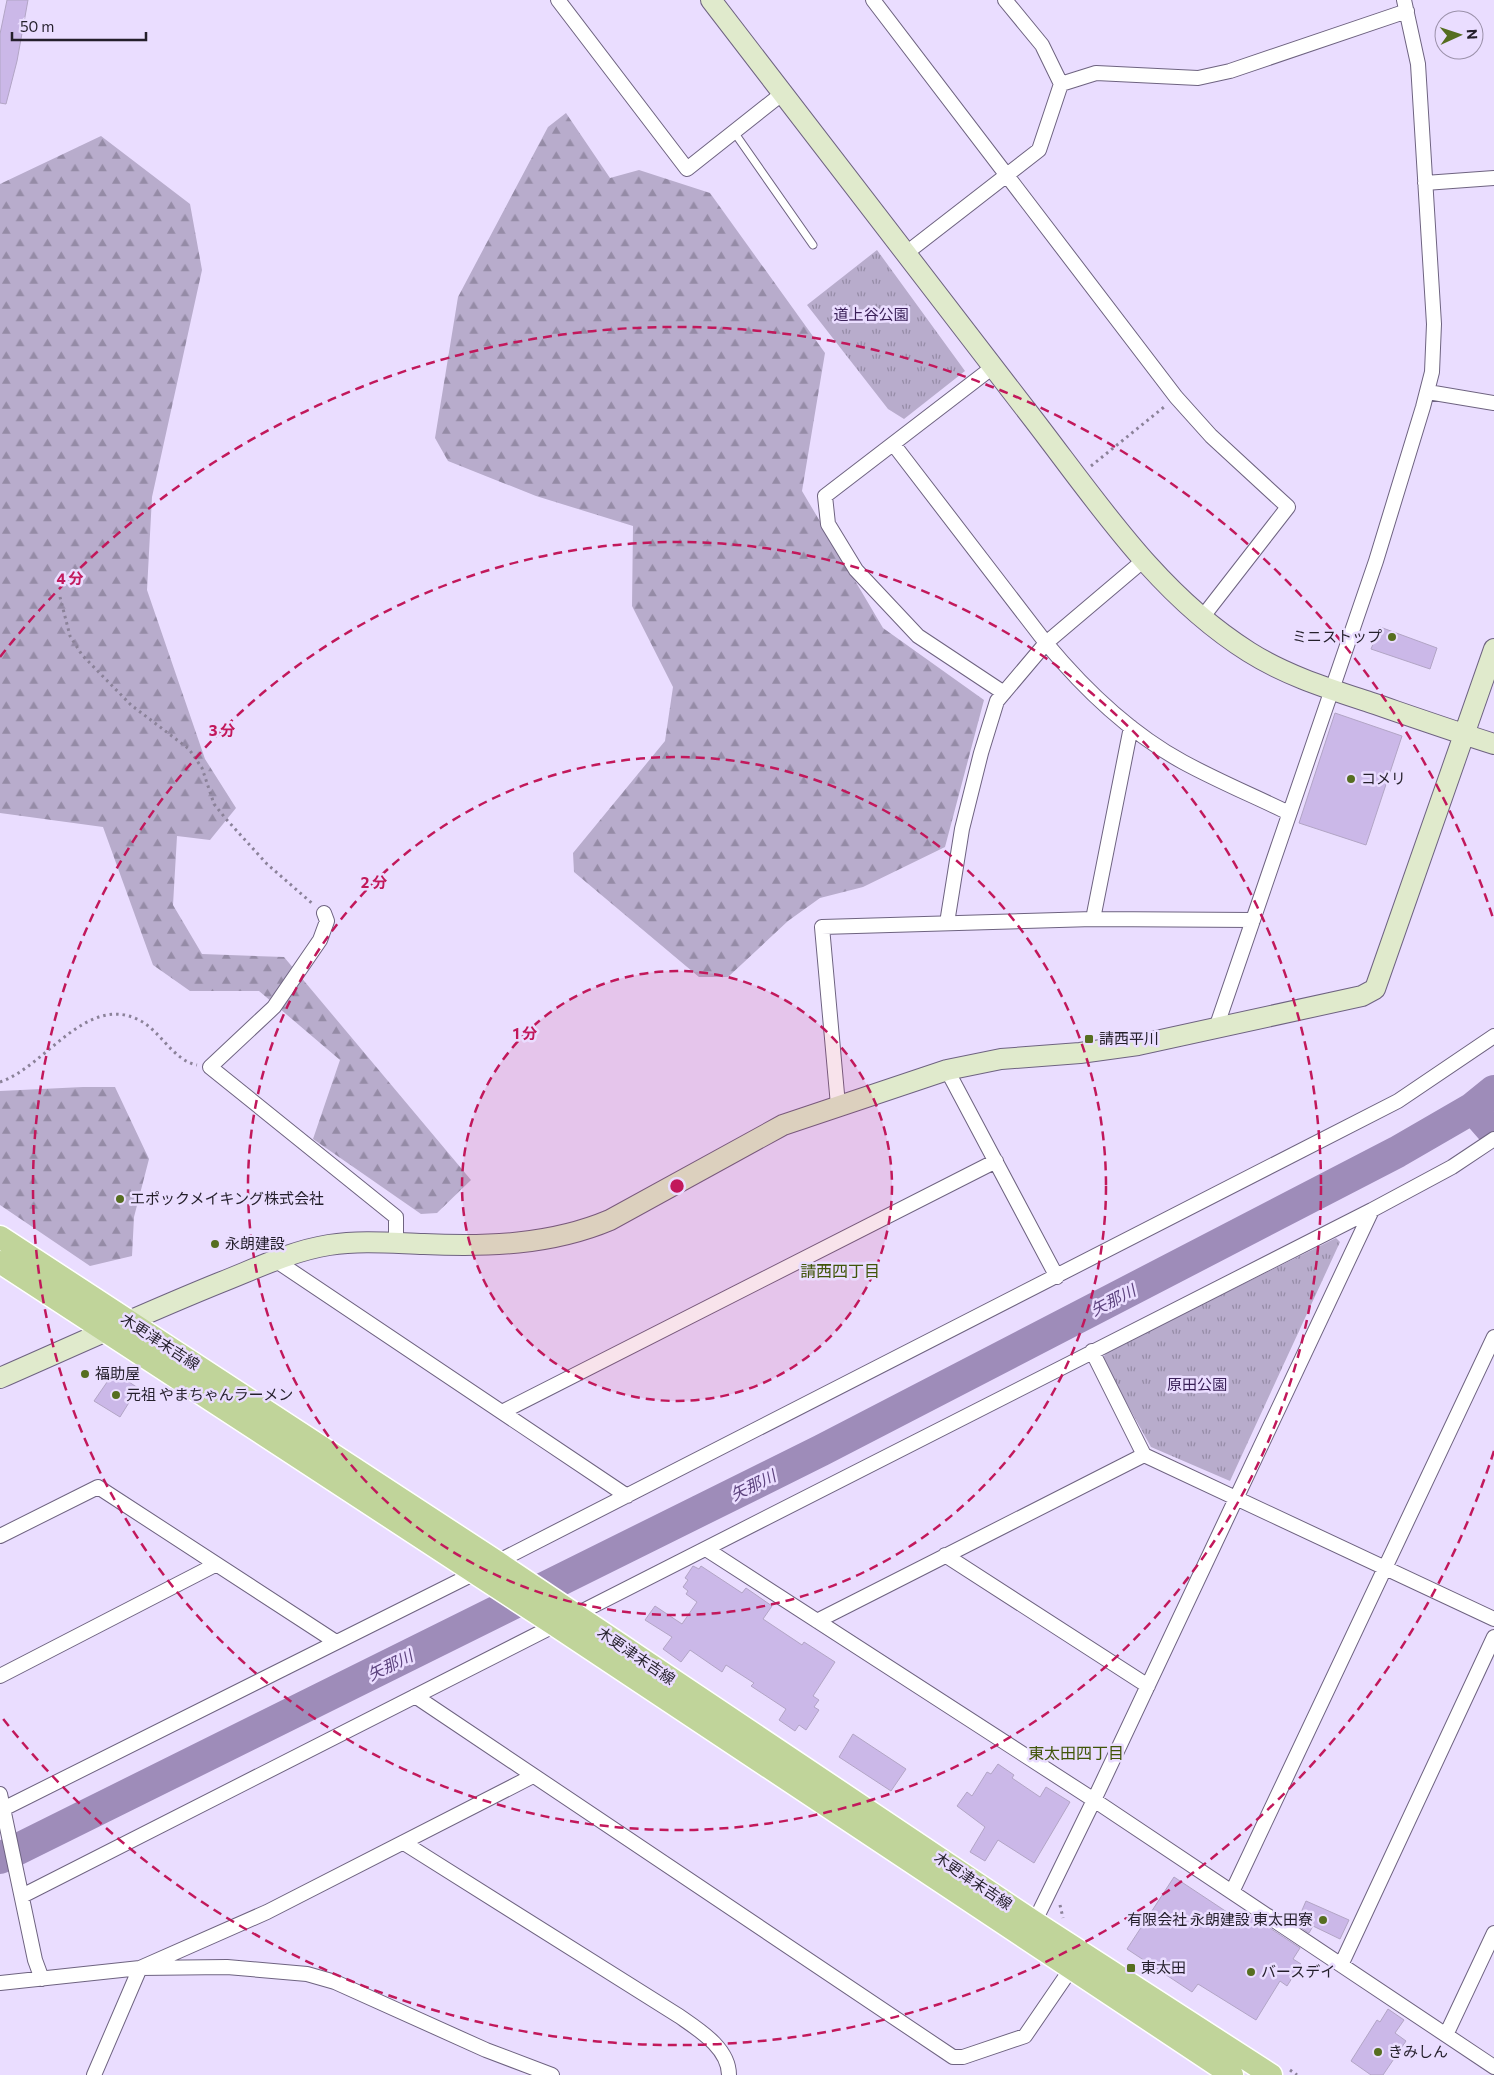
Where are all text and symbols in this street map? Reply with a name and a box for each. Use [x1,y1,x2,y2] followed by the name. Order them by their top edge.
[12,10,146,42] scale bar
[1434,10,1484,60] north arrow
[20,17,54,35] text: 50 m
[1464,29,1481,40] text: N
[833,305,909,323] park label: 道上谷公園
[56,569,84,587] text: 4 分
[1292,627,1382,645] place label: ミニストップ
[1386,631,1398,643] marker: ミニストップ
[209,721,235,739] text: 3 分
[1361,769,1406,787] place label: コメリ
[1345,773,1357,785] marker: コメリ
[361,873,387,891] text: 2 分
[513,1024,537,1042] text: 1 分
[1099,1029,1159,1047] place label: 請西平川
[1083,1033,1095,1045] marker: 請西平川
[668,1177,686,1195] centre of rings
[130,1189,324,1207] place label: エポックメイキング株式会社
[114,1193,126,1205] marker: エポックメイキング株式会社
[225,1234,285,1252] place label: 永朗建設
[209,1238,221,1250] marker: 永朗建設
[800,1261,880,1280] district label: 請西四丁目
[1087,1279,1140,1319] water label: 矢那川
[118,1309,203,1373] street label: 木更津末吉線
[95,1364,140,1382] place label: 福助屋
[79,1368,91,1380] marker: 福助屋
[1167,1375,1227,1393] park label: 原田公園
[126,1385,293,1403] place label: 元祖 やまちゃんラーメン
[110,1389,122,1401] marker: 元祖 やまちゃんラーメン
[727,1465,780,1504] water label: 矢那川
[594,1623,679,1688] street label: 木更津末吉線
[364,1645,417,1684] water label: 矢那川
[1028,1743,1124,1762] district label: 東太田四丁目
[931,1848,1016,1913] street label: 木更津末吉線
[1127,1910,1313,1928] place label: 有限会社 永朗建設 東太田寮
[1317,1914,1329,1926] marker: 有限会社 永朗建設 東太田寮
[1141,1958,1186,1976] place label: 東太田
[1125,1962,1137,1974] marker: 東太田
[1261,1962,1335,1980] place label: バースデイ
[1245,1966,1257,1978] marker: バースデイ
[1388,2042,1448,2060] place label: きみしん
[1372,2046,1384,2058] marker: きみしん

